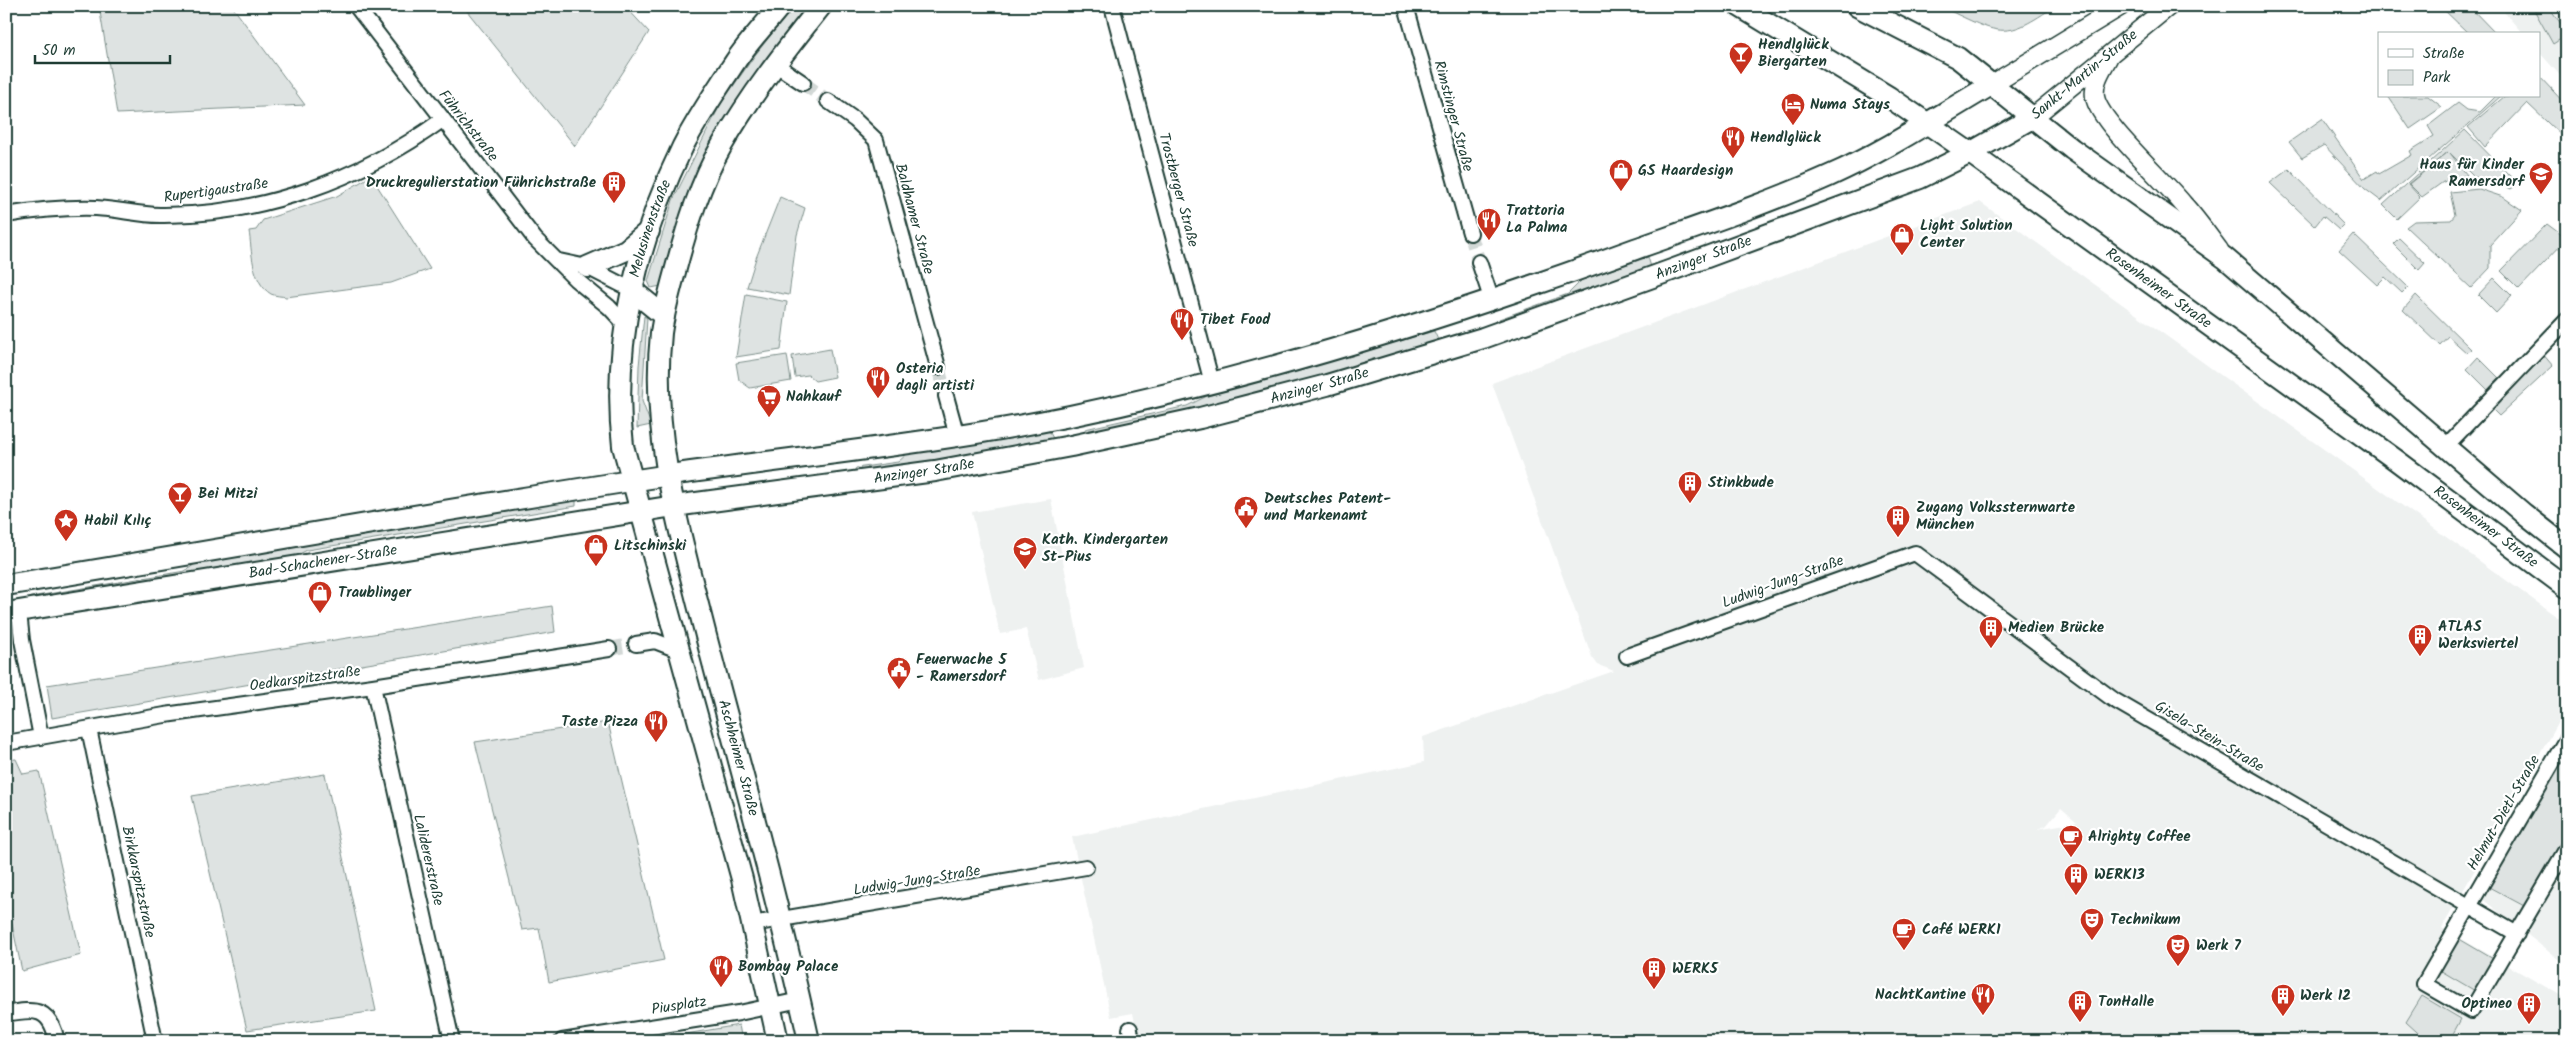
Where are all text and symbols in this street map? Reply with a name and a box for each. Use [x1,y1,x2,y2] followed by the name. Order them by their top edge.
[2026,24,2144,126] street label: Sankt-Martin-Straße
[35,32,170,64] scale bar
[2378,32,2540,98] legend
[1758,33,1829,74] place label: Hendlglück Biergarten
[42,39,76,63] text: 50 m
[1728,41,1754,75] bar icon: Hendlglück Biergarten
[2423,42,2465,66] text: Straße
[1427,58,1479,174] street label: Rimstinger Straße
[2423,66,2451,90] text: Park
[432,85,504,167] street label: Führichstraße
[1780,92,1806,126] hotel icon: Numa Stays
[1810,93,1890,117] place label: Numa Stays
[1720,125,1746,159] restaurant icon: Hendlglück
[1750,126,1821,150] place label: Hendlglück
[1151,130,1205,250] street label: Trostberger Straße
[2420,153,2525,194] place label: Haus für Kinder Ramersdorf
[1608,158,1634,192] shop icon: GS Haardesign
[1638,159,1733,183] place label: GS Haardesign
[888,161,940,277] street label: Baldhamer Straße
[2528,161,2554,195] school or university icon: Haus für Kinder Ramersdorf
[601,170,627,204] building icon: Druckregulierstation Führichstraße
[366,171,597,195] place label: Druckregulierstation Führichstraße
[162,172,270,210] street label: Rupertigaustraße
[623,176,678,280] street label: Melusinenstraße
[1506,199,1568,240] place label: Trattoria La Palma
[1476,207,1502,241] restaurant icon: Trattoria La Palma
[1920,214,2013,255] place label: Light Solution Center
[1889,222,1915,256] shop icon: Light Solution Center
[1652,229,1756,287] street label: Anzinger Straße
[2100,242,2217,335] street label: Rosenheimer Straße
[1169,307,1195,341] restaurant icon: Tibet Food
[1200,308,1271,332] place label: Tibet Food
[896,357,975,398] place label: Osteria dagli artisti
[1268,361,1372,411] street label: Anzinger Straße
[865,365,891,399] restaurant icon: Osteria dagli artisti
[756,384,782,418] supermarket icon: Nahkauf
[786,385,842,409] place label: Nahkauf
[872,452,977,491] street label: Anzinger Straße
[1677,470,1703,504] building icon: Stinkbude
[1708,471,1775,495] place label: Stinkbude
[2428,480,2544,575] street label: Rosenheimer Straße
[167,481,193,515] bar icon: Bei Mitzi
[198,482,259,506] place label: Bei Mitzi
[1264,487,1391,528] place label: Deutsches Patent- und Markenamt
[1233,495,1259,529] public building icon: Deutsches Patent- und Markenamt
[1916,496,2076,537] place label: Zugang Volkssternwarte München
[1885,504,1911,538] building icon: Zugang Volkssternwarte München
[53,508,79,542] place icon: Habil Kılıç
[84,509,152,533] place label: Habil Kılıç
[1042,528,1168,569] place label: Kath. Kindergarten St-Pius
[583,533,609,567] shop icon: Litschinski
[614,534,687,558] place label: Litschinski
[1012,536,1038,570] school or university icon: Kath. Kindergarten St-Pius
[247,538,399,586] street label: Bad-Schachener-Straße
[1719,549,1848,615] street label: Ludwig-Jung-Straße
[307,580,333,614] shop icon: Traublinger
[338,581,412,605] place label: Traublinger
[1978,615,2004,649] building icon: Medien Brücke
[2438,615,2518,656] place label: ATLAS Werksviertel
[2008,616,2105,640] place label: Medien Brücke
[2407,623,2433,657] building icon: ATLAS Werksviertel
[916,648,1008,689] place label: Feuerwache 5 - Ramersdorf
[886,656,912,690] public building icon: Feuerwache 5 - Ramersdorf
[248,659,362,699] street label: Oedkarspitzstraße
[2150,695,2268,779] street label: Gisela-Stein-Straße
[711,697,765,819] street label: Aschheimer Straße
[643,709,669,743] restaurant icon: Taste Pizza
[561,710,638,734] place label: Taste Pizza
[2461,751,2547,875] street label: Helmut-Dietl-Straße
[406,812,450,908] street label: Lalidererstraße
[114,824,162,940] street label: Birkkarspitzstraße
[2058,824,2084,858] cafe icon: Alrighty Coffee
[2088,825,2191,849] place label: Alrighty Coffee
[852,859,982,903] street label: Ludwig-Jung-Straße
[2063,862,2089,896] building icon: WERK13
[2094,863,2145,887] place label: WERK13
[2079,907,2105,941] theatre icon: Technikum
[2110,908,2180,932] place label: Technikum
[1891,917,1917,951] cafe icon: Café WERK1
[1922,918,2001,942] place label: Café WERK1
[2165,933,2191,967] theatre icon: Werk 7
[2196,934,2242,958] place label: Werk 7
[708,954,734,988] restaurant icon: Bombay Palace
[738,955,839,979] place label: Bombay Palace
[1641,956,1667,990] building icon: WERK5
[1672,957,1719,981] place label: WERK5
[1970,982,1996,1016] restaurant icon: NachtKantine
[1875,983,1967,1007] place label: NachtKantine
[2270,983,2296,1017] building icon: Werk 12
[2300,984,2351,1008] place label: Werk 12
[2067,989,2093,1023] building icon: TonHalle
[650,990,709,1022] street label: Piusplatz
[2098,990,2155,1014] place label: TonHalle
[2516,991,2542,1025] building icon: Optineo
[2462,992,2512,1016] place label: Optineo

